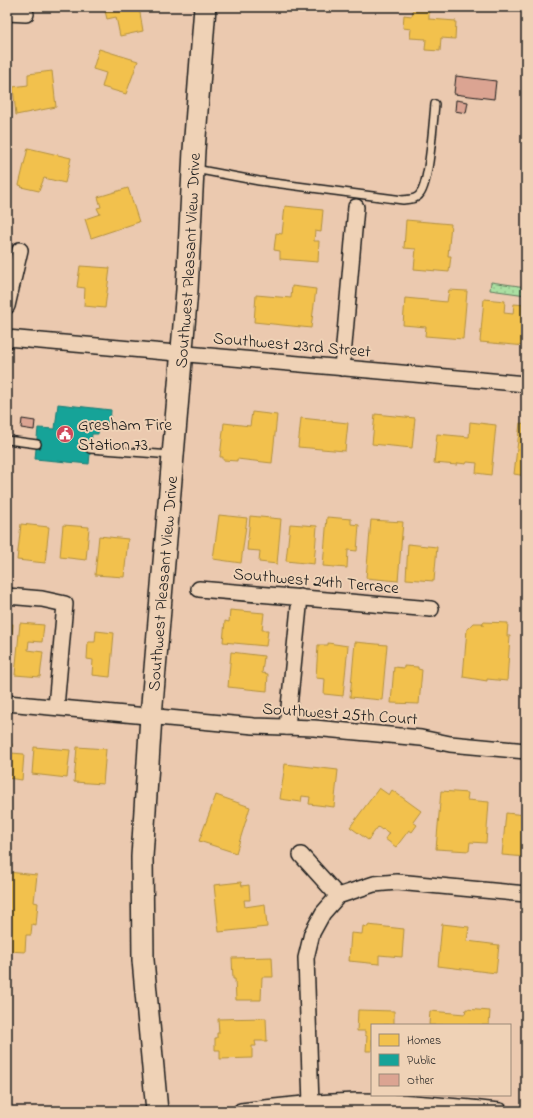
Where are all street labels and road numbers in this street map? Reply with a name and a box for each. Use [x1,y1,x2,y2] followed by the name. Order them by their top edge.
[169,152,208,369] street label: Southwest Pleasant View Drive
[212,326,372,365] street label: Southwest 23rd Street
[142,475,185,692] street label: Southwest Pleasant View Drive
[232,562,400,601] street label: Southwest 24th Terrace
[261,697,419,732] street label: Southwest 25th Court

